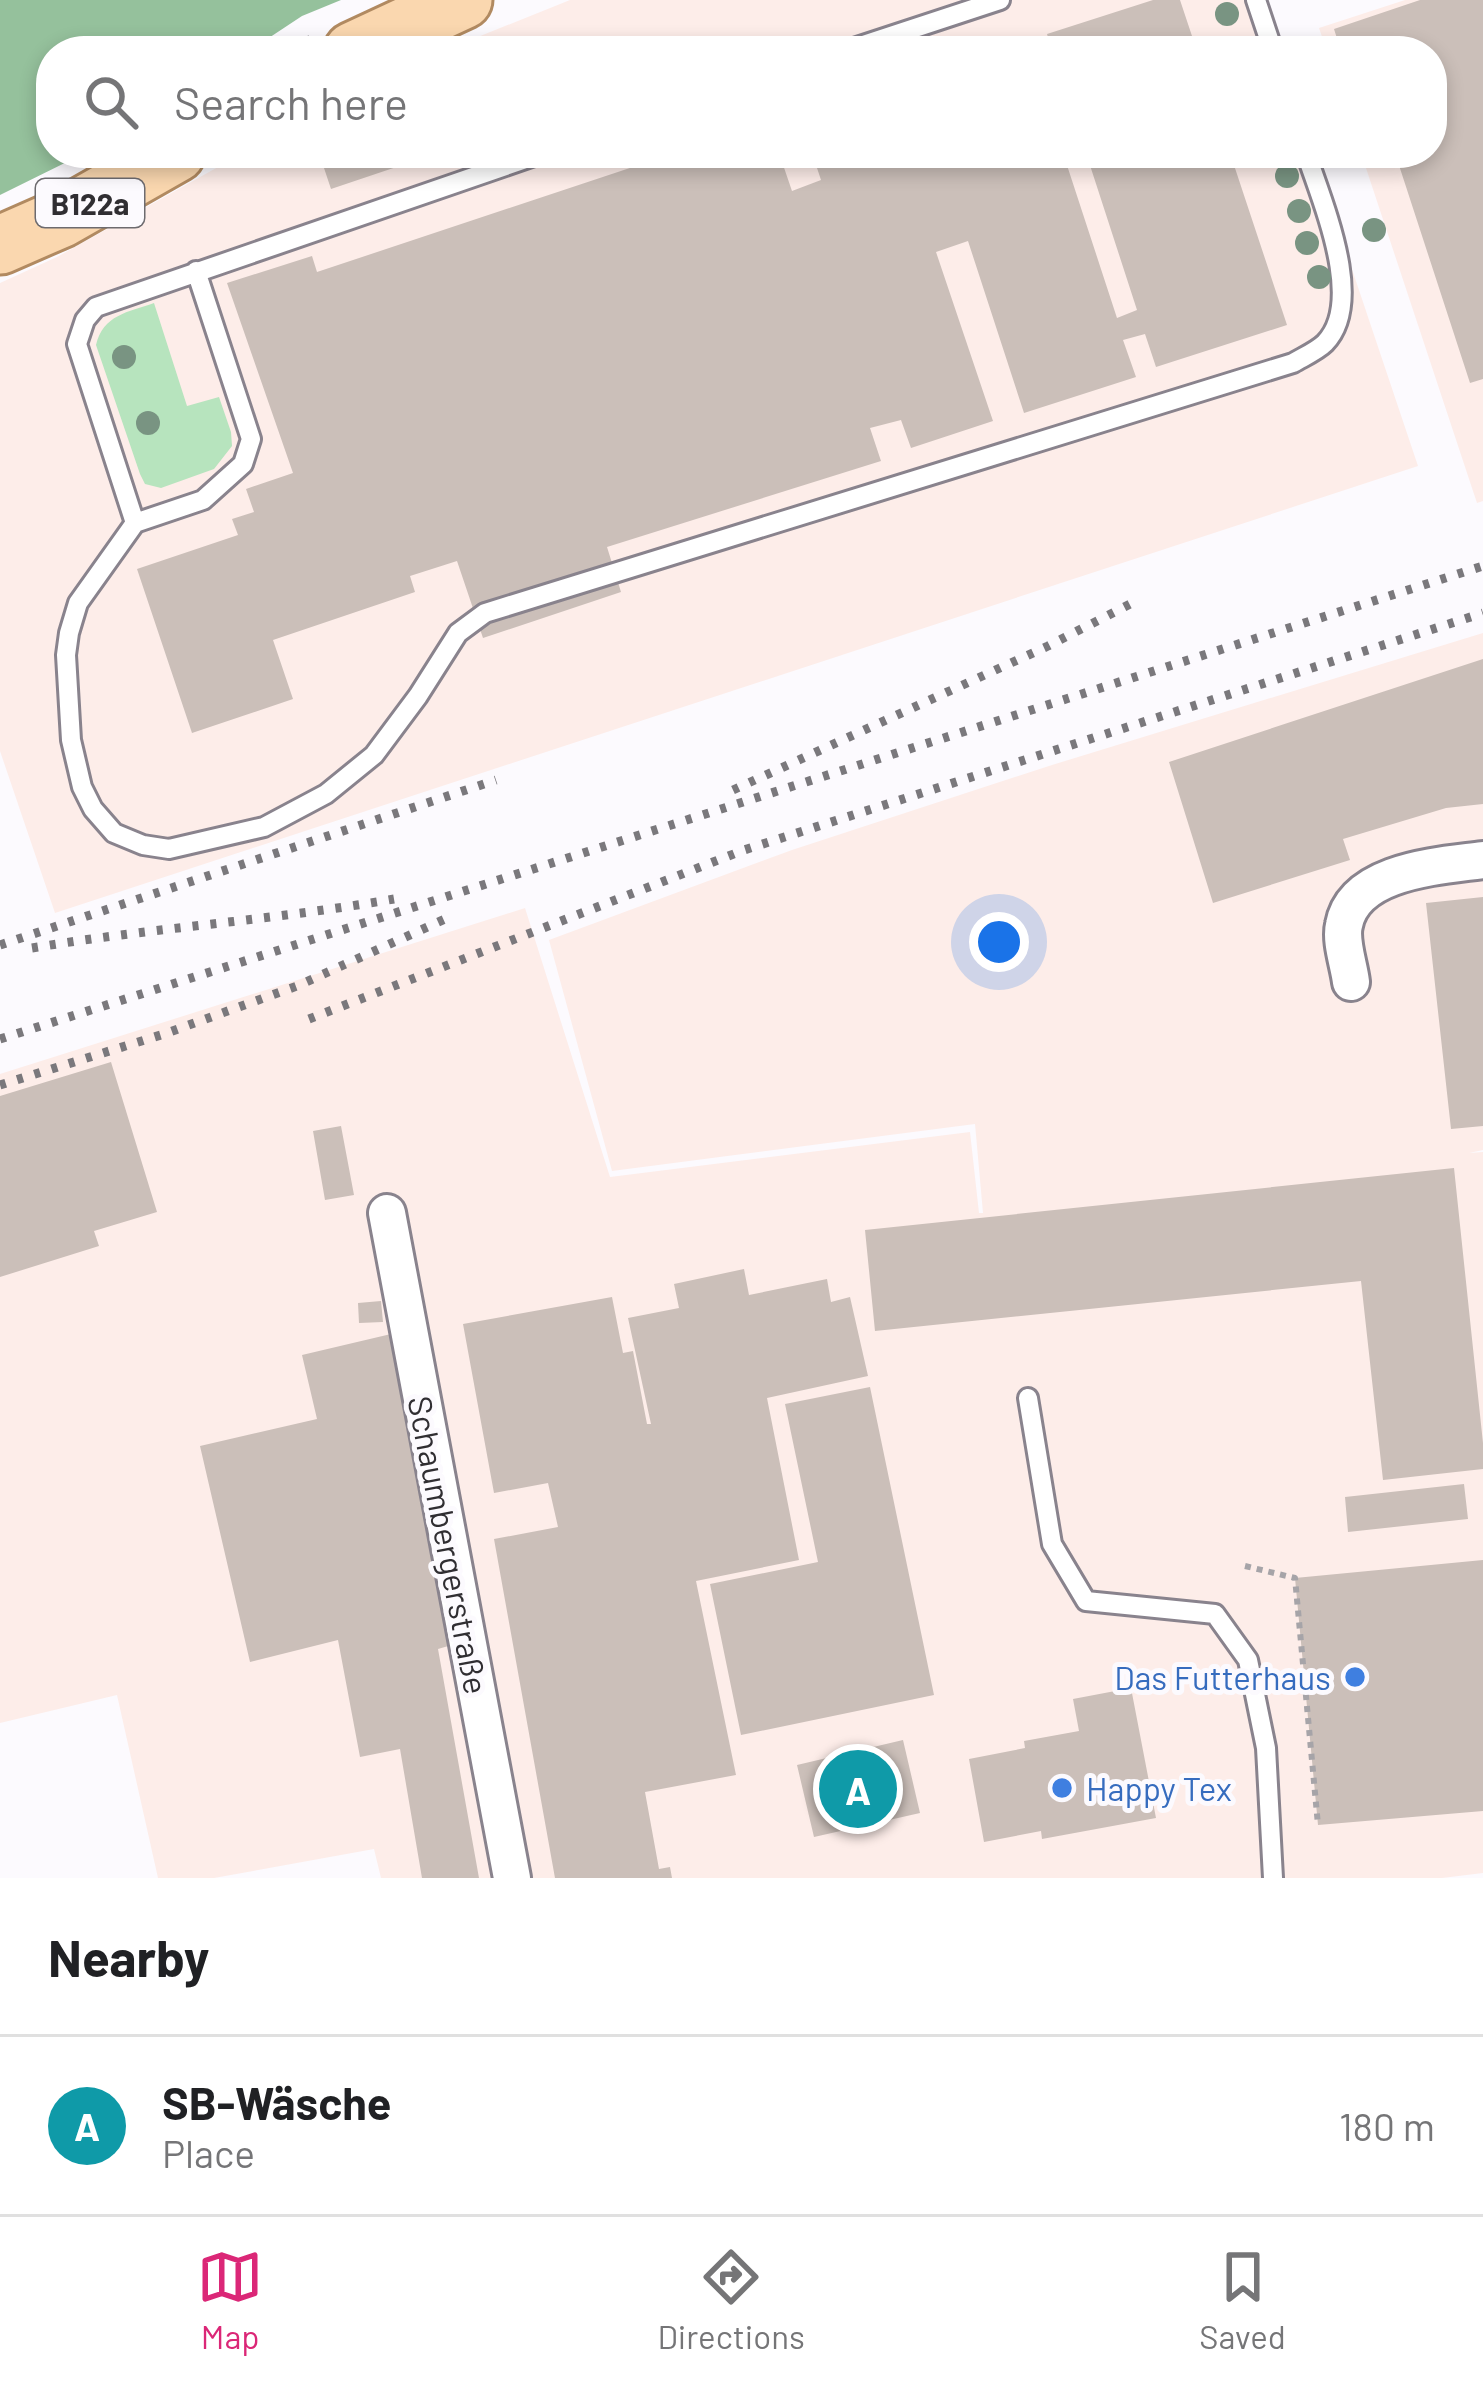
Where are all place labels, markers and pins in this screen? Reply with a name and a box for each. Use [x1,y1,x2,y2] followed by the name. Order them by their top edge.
[1114,1657,1331,1697] place label: Das Futterhaus
[1342,1664,1368,1690] marker: Das Futterhaus
[819,1744,897,1834] pin: A
[1086,1768,1232,1808] place label: Happy Tex
[1049,1775,1075,1801] marker: Happy Tex

